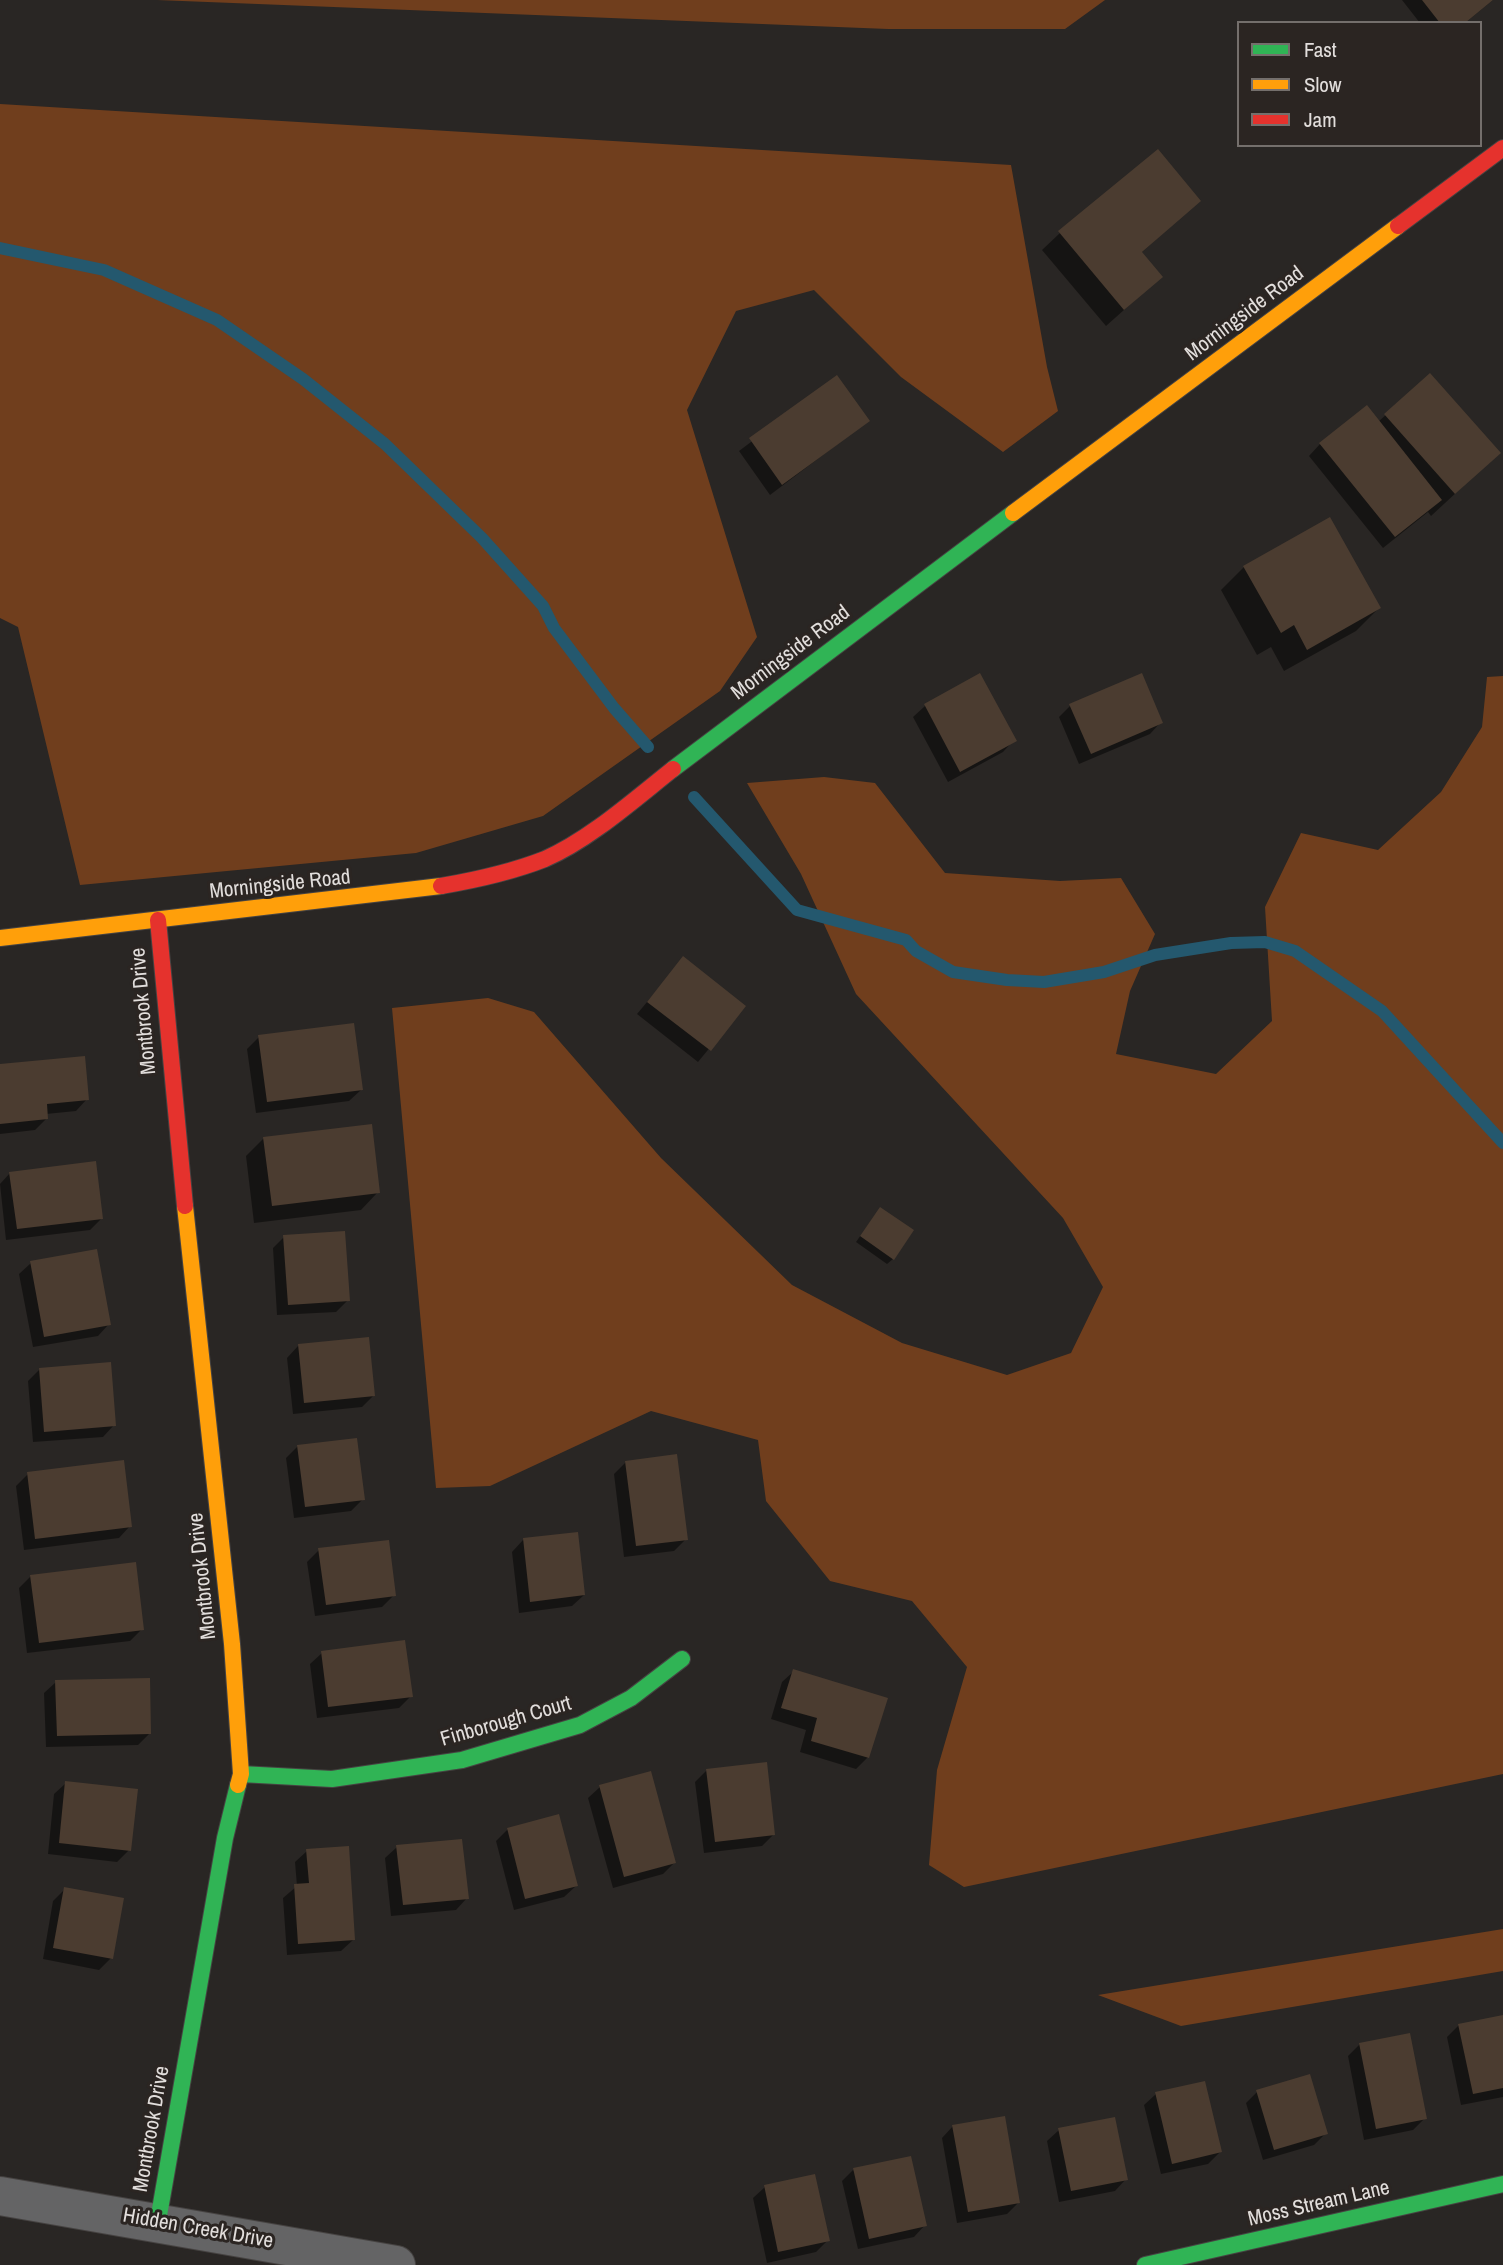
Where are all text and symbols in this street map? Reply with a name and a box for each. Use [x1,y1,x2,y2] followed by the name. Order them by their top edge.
[1237,21,1482,147] legend
[1304,35,1337,64] text: Fast
[1304,70,1341,99] text: Slow
[1304,105,1337,134] text: Jam
[1181,261,1309,367] street label: Morningside Road
[727,600,855,706] street label: Morningside Road
[208,865,352,905] street label: Morningside Road
[126,947,162,1075] street label: Montbrook Drive
[184,1511,222,1641] street label: Montbrook Drive
[438,1691,574,1753] street label: Finborough Court
[129,2064,175,2194] street label: Montbrook Drive
[1246,2175,1392,2233] street label: Moss Stream Lane
[121,2203,275,2255] street label: Hidden Creek Drive

